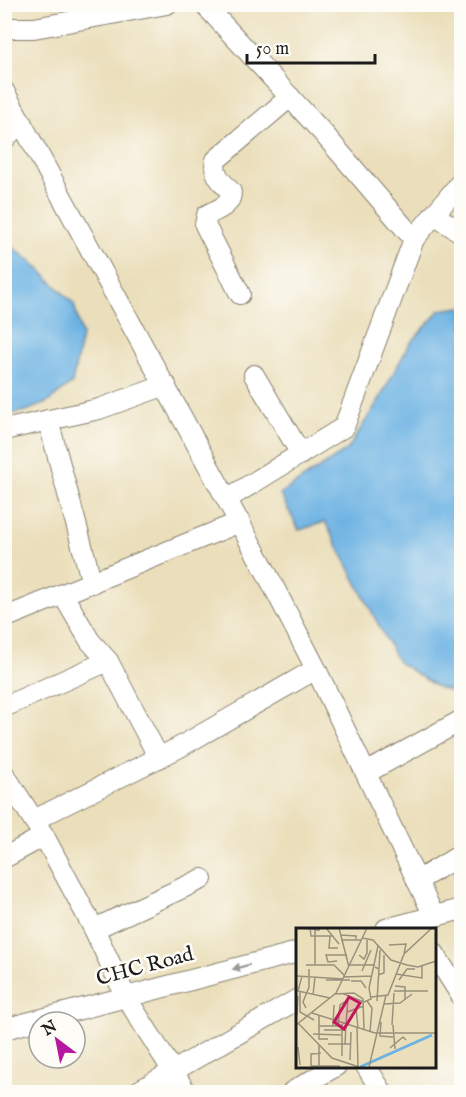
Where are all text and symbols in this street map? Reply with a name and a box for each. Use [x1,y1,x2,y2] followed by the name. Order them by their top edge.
[247,27,374,65] scale bar
[256,38,289,61] text: 50 m
[296,928,436,1067] inset map
[93,941,198,993] street label: CHC Road
[232,962,251,972] one-way arrow
[27,1010,87,1070] north arrow
[38,1017,61,1042] text: N

